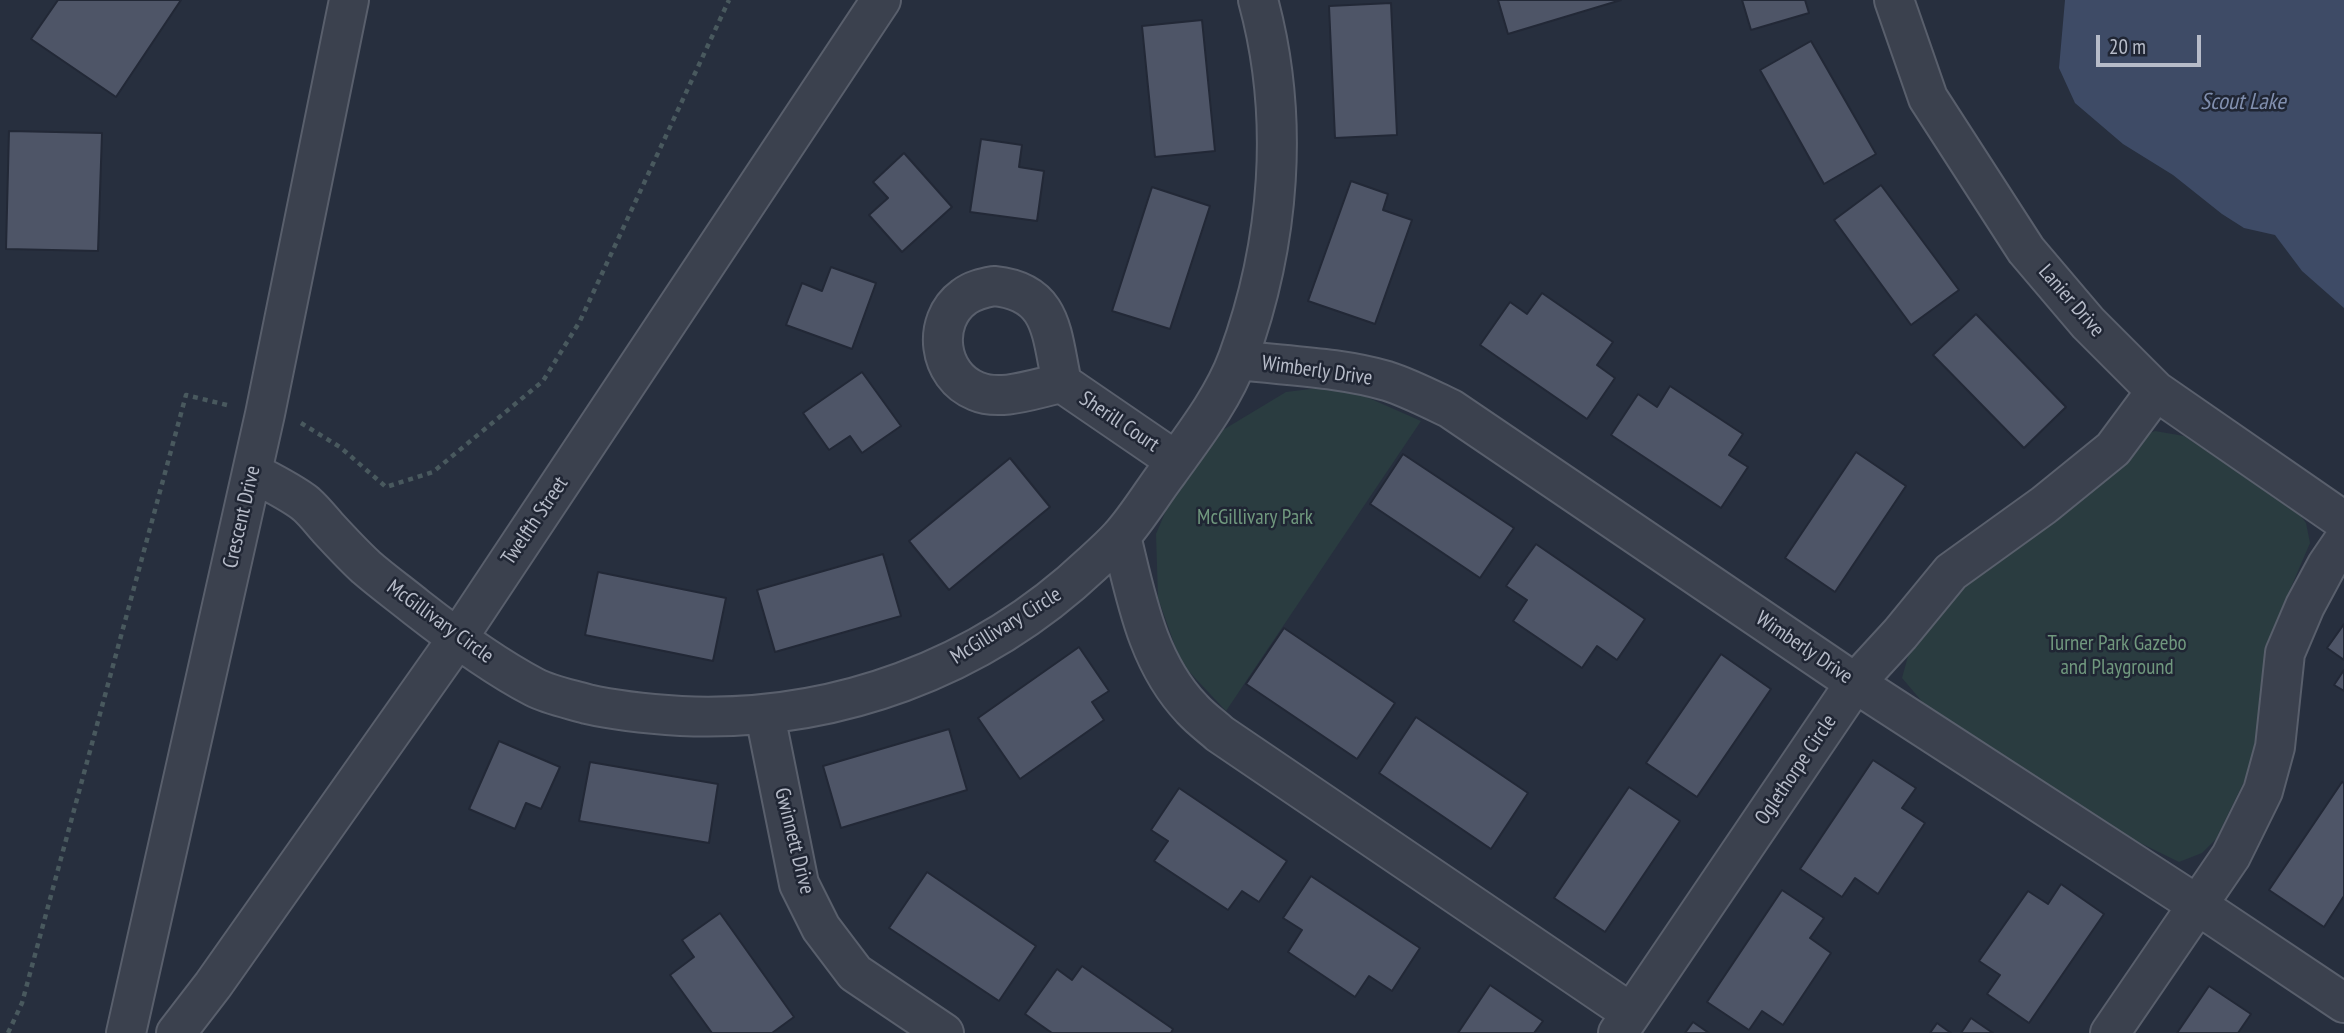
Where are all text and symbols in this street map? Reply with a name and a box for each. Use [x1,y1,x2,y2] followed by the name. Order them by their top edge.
[2099,21,2204,65] scale bar
[2109,33,2146,60] text: 20 m
[2200,88,2286,116] water label: Scout Lake
[2033,260,2109,342] street label: Lanier Drive
[1260,351,1374,391] street label: Wimberly Drive
[1074,386,1164,458] street label: Sherill Court
[218,463,266,571] street label: Crescent Drive
[496,472,574,570] street label: Twelfth Street
[1197,505,1313,531] park label: McGillivary Park
[382,575,498,669] street label: McGillivary Circle
[946,582,1066,670] street label: McGillivary Circle
[1751,606,1857,690] street label: Wimberly Drive
[2047,631,2187,681] park label: Turner Park Gazebo and Playground
[1750,710,1842,830] street label: Oglethorpe Circle
[769,785,819,897] street label: Gwinnett Drive

